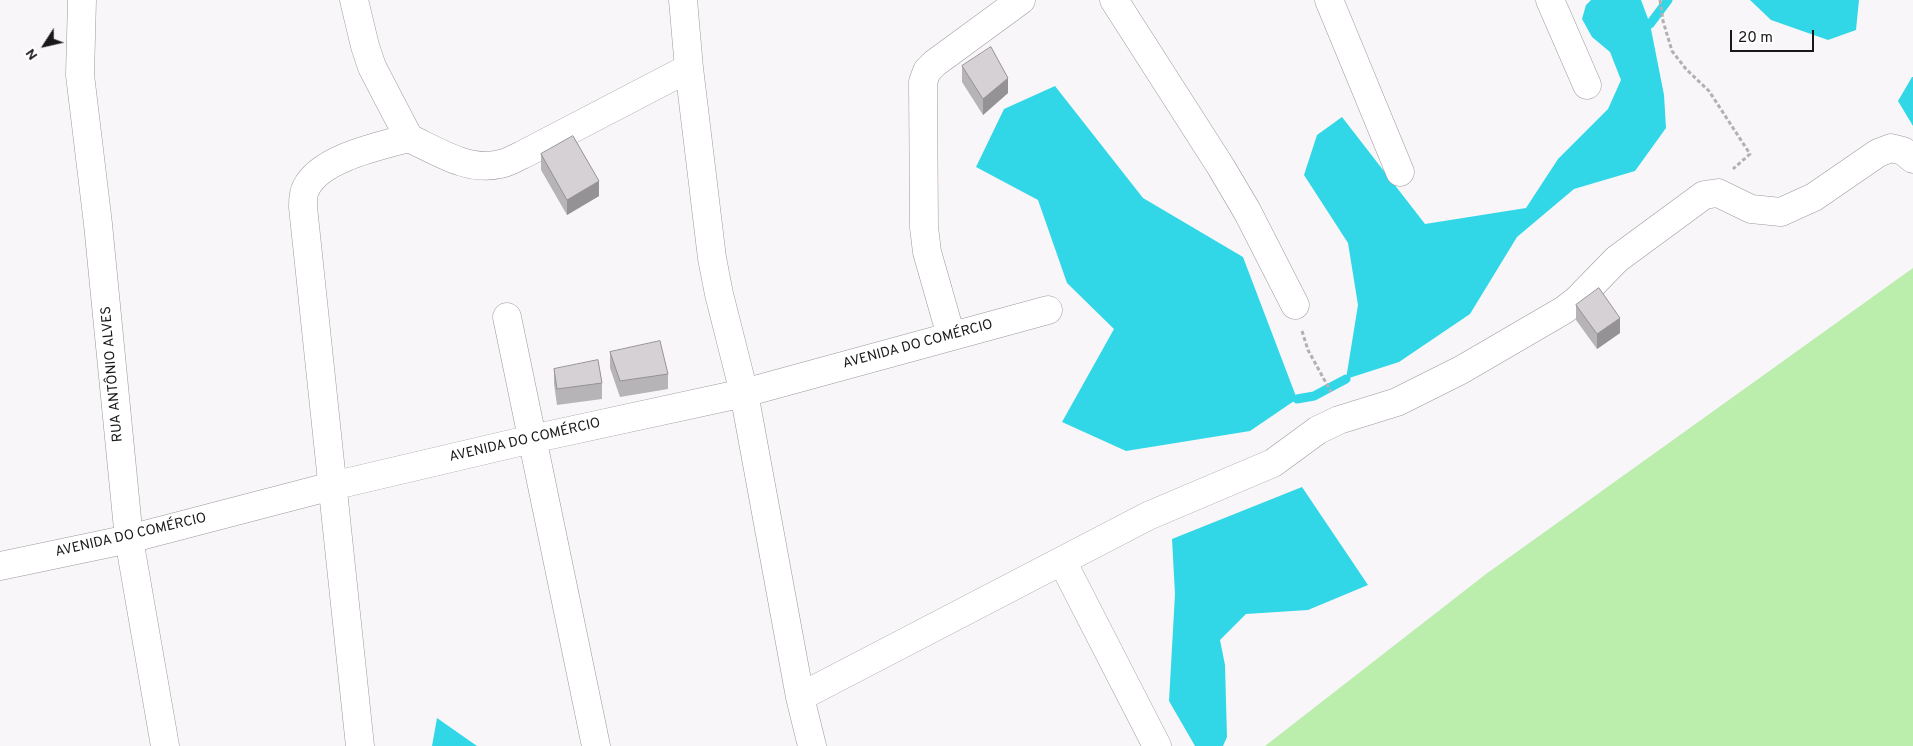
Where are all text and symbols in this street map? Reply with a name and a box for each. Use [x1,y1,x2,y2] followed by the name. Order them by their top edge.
[20,20,70,70] north arrow
[1733,20,1817,52] scale bar
[1738,29,1773,48] text: 20 m
[22,45,42,63] text: N
[99,305,127,443] street label: RUA ANTÔNIO ALVES
[841,317,995,373] street label: AVENIDA DO COMÉRCIO
[448,415,602,467] street label: AVENIDA DO COMÉRCIO
[54,510,208,562] street label: AVENIDA DO COMÉRCIO

